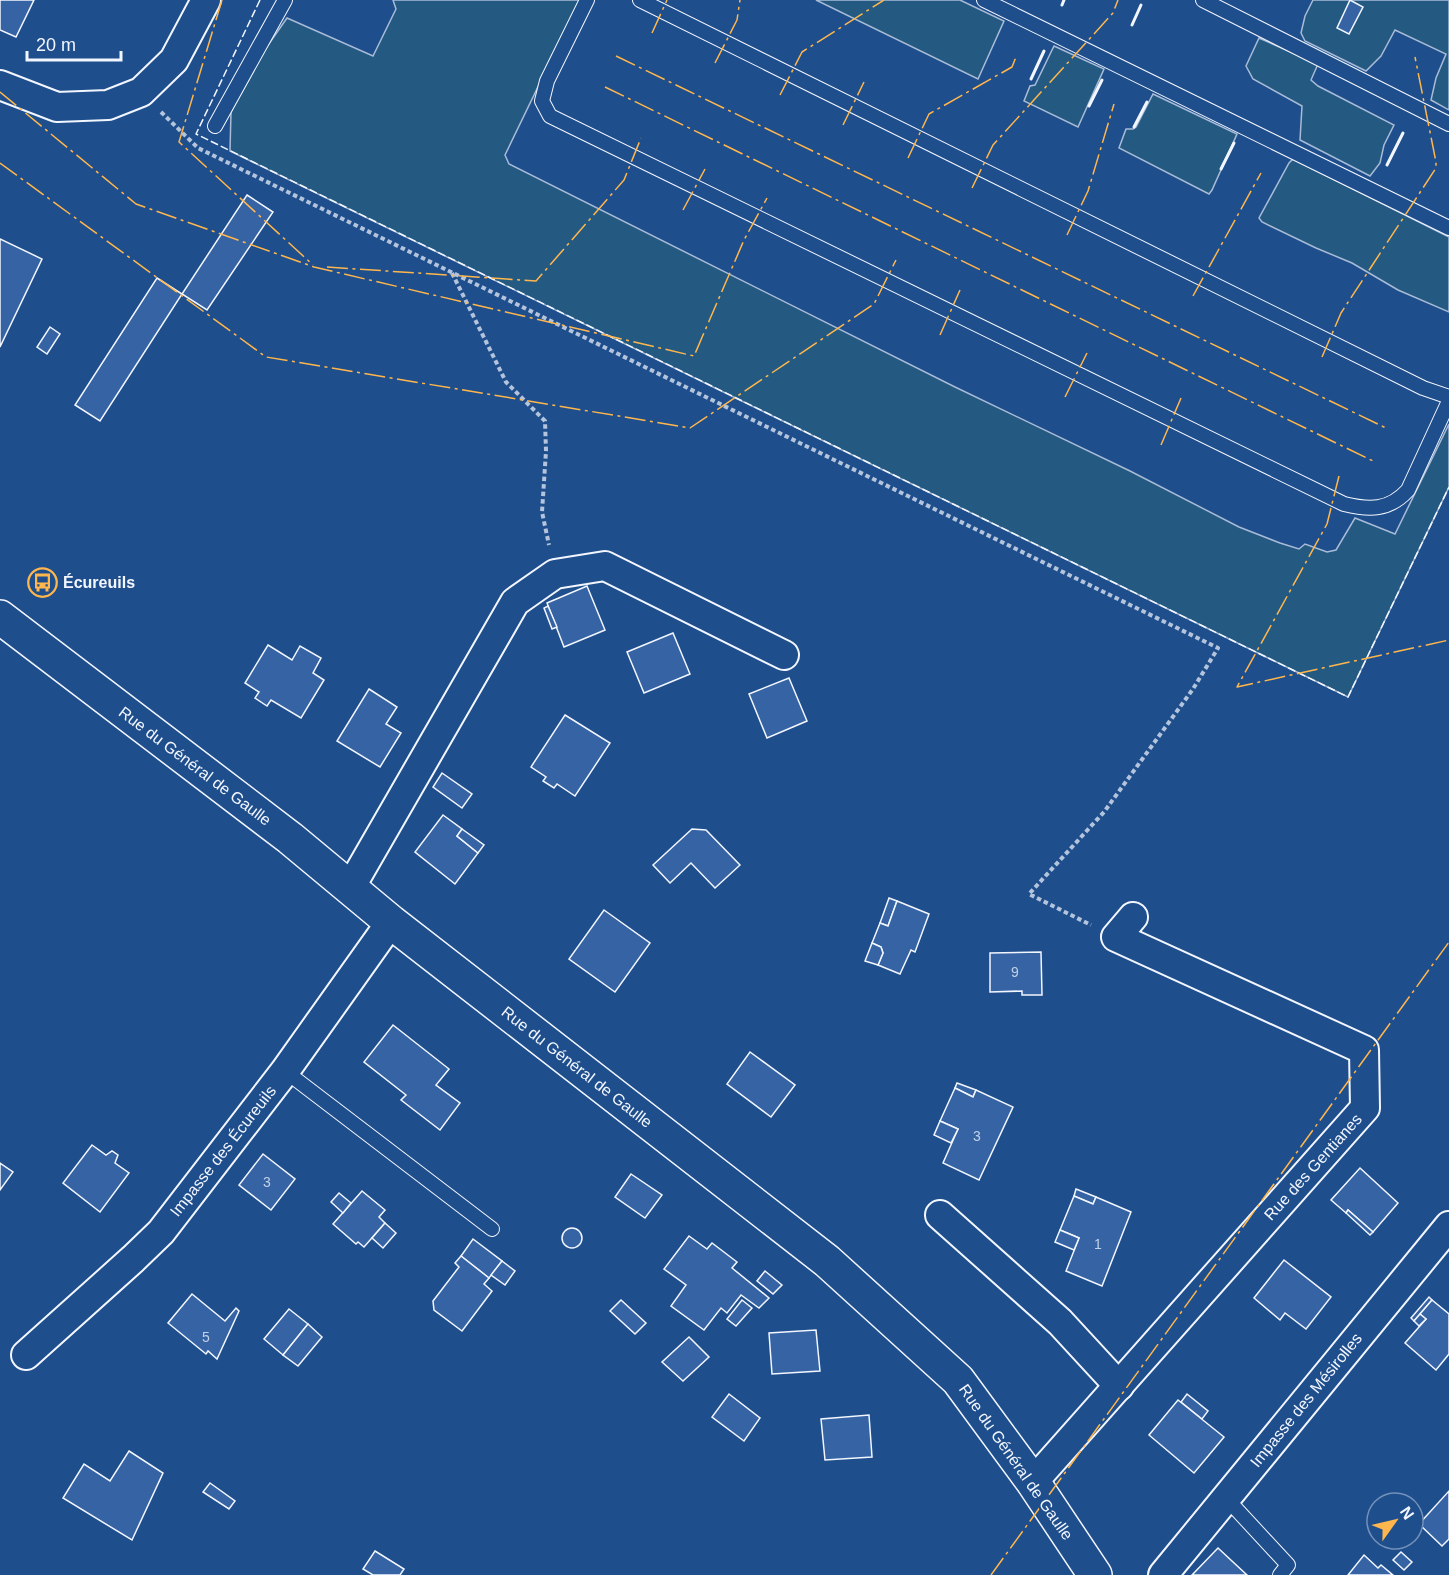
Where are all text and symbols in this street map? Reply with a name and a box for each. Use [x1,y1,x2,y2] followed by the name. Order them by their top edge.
[27,24,122,62] scale bar
[36,35,76,55] text: 20 m
[26,566,58,598] bus stop icon: Écureuils
[63,573,135,591] place label: Écureuils
[116,703,274,829] street label: Rue du Général de Gaulle
[1011,964,1019,980] house number: 9
[499,1003,656,1131] street label: Rue du Général de Gaulle
[166,1082,279,1220] street label: Impasse des Écureuils
[1261,1110,1365,1224] street label: Rue des Gentianes
[973,1128,981,1144] house number: 3
[263,1174,271,1190] house number: 3
[1094,1236,1102,1252] house number: 1
[202,1329,210,1345] house number: 5
[1247,1330,1365,1470] street label: Impasse des Mésirolles
[956,1381,1076,1543] street label: Rue du Général de Gaulle
[1365,1491,1425,1551] north arrow
[1397,1503,1417,1522] text: N

